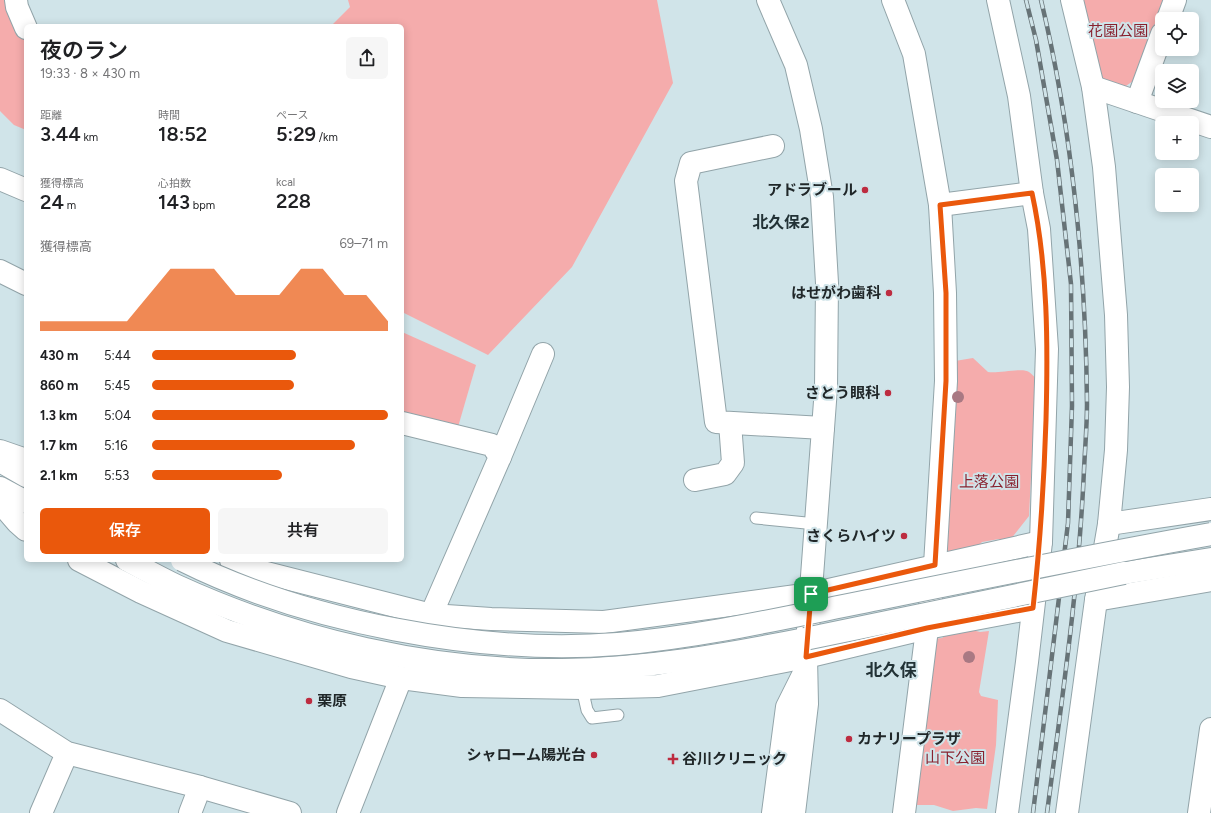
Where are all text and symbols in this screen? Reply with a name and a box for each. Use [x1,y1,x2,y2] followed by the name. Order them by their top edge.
[1155,12,1199,212] map controls
[1155,12,1199,56] button: locate
[1088,22,1148,40] park label: 花園公園
[40,37,128,64] text: 夜のラン
[346,37,388,79] button: share
[1155,64,1199,108] button: layers
[40,66,140,81] text: 19:33 · 8 × 430 m
[40,109,62,122] text: 距離
[158,109,180,122] text: 時間
[276,109,308,122] text: ペース
[1155,116,1199,160] button: +
[40,122,81,146] text: 3.44
[158,122,207,146] text: 18:52
[276,122,316,146] text: 5:29
[81,131,98,144] text: km
[316,131,338,144] text: /km
[1155,168,1199,212] button: −
[276,176,295,189] text: kcal
[40,177,84,190] text: 獲得標高
[158,177,191,190] text: 心拍数
[767,181,857,199] place label: アドラブール
[860,185,870,195] marker: アドラブール
[276,189,311,213] text: 228
[40,190,64,214] text: 24
[158,190,190,214] text: 143
[64,199,76,212] text: m
[190,199,215,212] text: bpm
[752,213,810,232] district label: 北久保2
[340,236,388,251] text: 69–71 m
[40,239,92,254] text: 獲得標高
[791,284,881,302] place label: はせがわ歯科
[884,288,894,298] marker: はせがわ歯科
[40,348,78,363] text: 430 m
[104,348,131,363] text: 5:44
[40,378,78,393] text: 860 m
[104,378,130,393] text: 5:45
[805,384,880,402] place label: さとう眼科
[883,388,893,398] marker: さとう眼科
[40,408,77,423] text: 1.3 km
[104,408,131,423] text: 5:04
[40,438,77,453] text: 1.7 km
[104,438,128,453] text: 5:16
[40,468,78,483] text: 2.1 km
[104,468,129,483] text: 5:53
[959,473,1019,491] park label: 上落公園
[40,508,210,554] button: 保存
[218,508,388,554] button: 共有
[806,527,896,545] place label: さくらハイツ
[899,531,909,541] marker: さくらハイツ
[794,577,828,611] pin
[800,583,822,605] icon: arrive
[866,660,917,680] district label: 北久保
[317,692,347,710] place label: 栗原
[304,696,314,706] marker: 栗原
[857,730,961,748] place label: カナリープラザ
[844,734,854,744] marker: カナリープラザ
[466,746,586,764] place label: シャローム陽光台
[925,749,985,767] park label: 山下公園
[589,750,599,760] marker: シャローム陽光台
[682,750,787,768] place label: 谷川クリニック
[667,753,679,765] marker: 谷川クリニック

